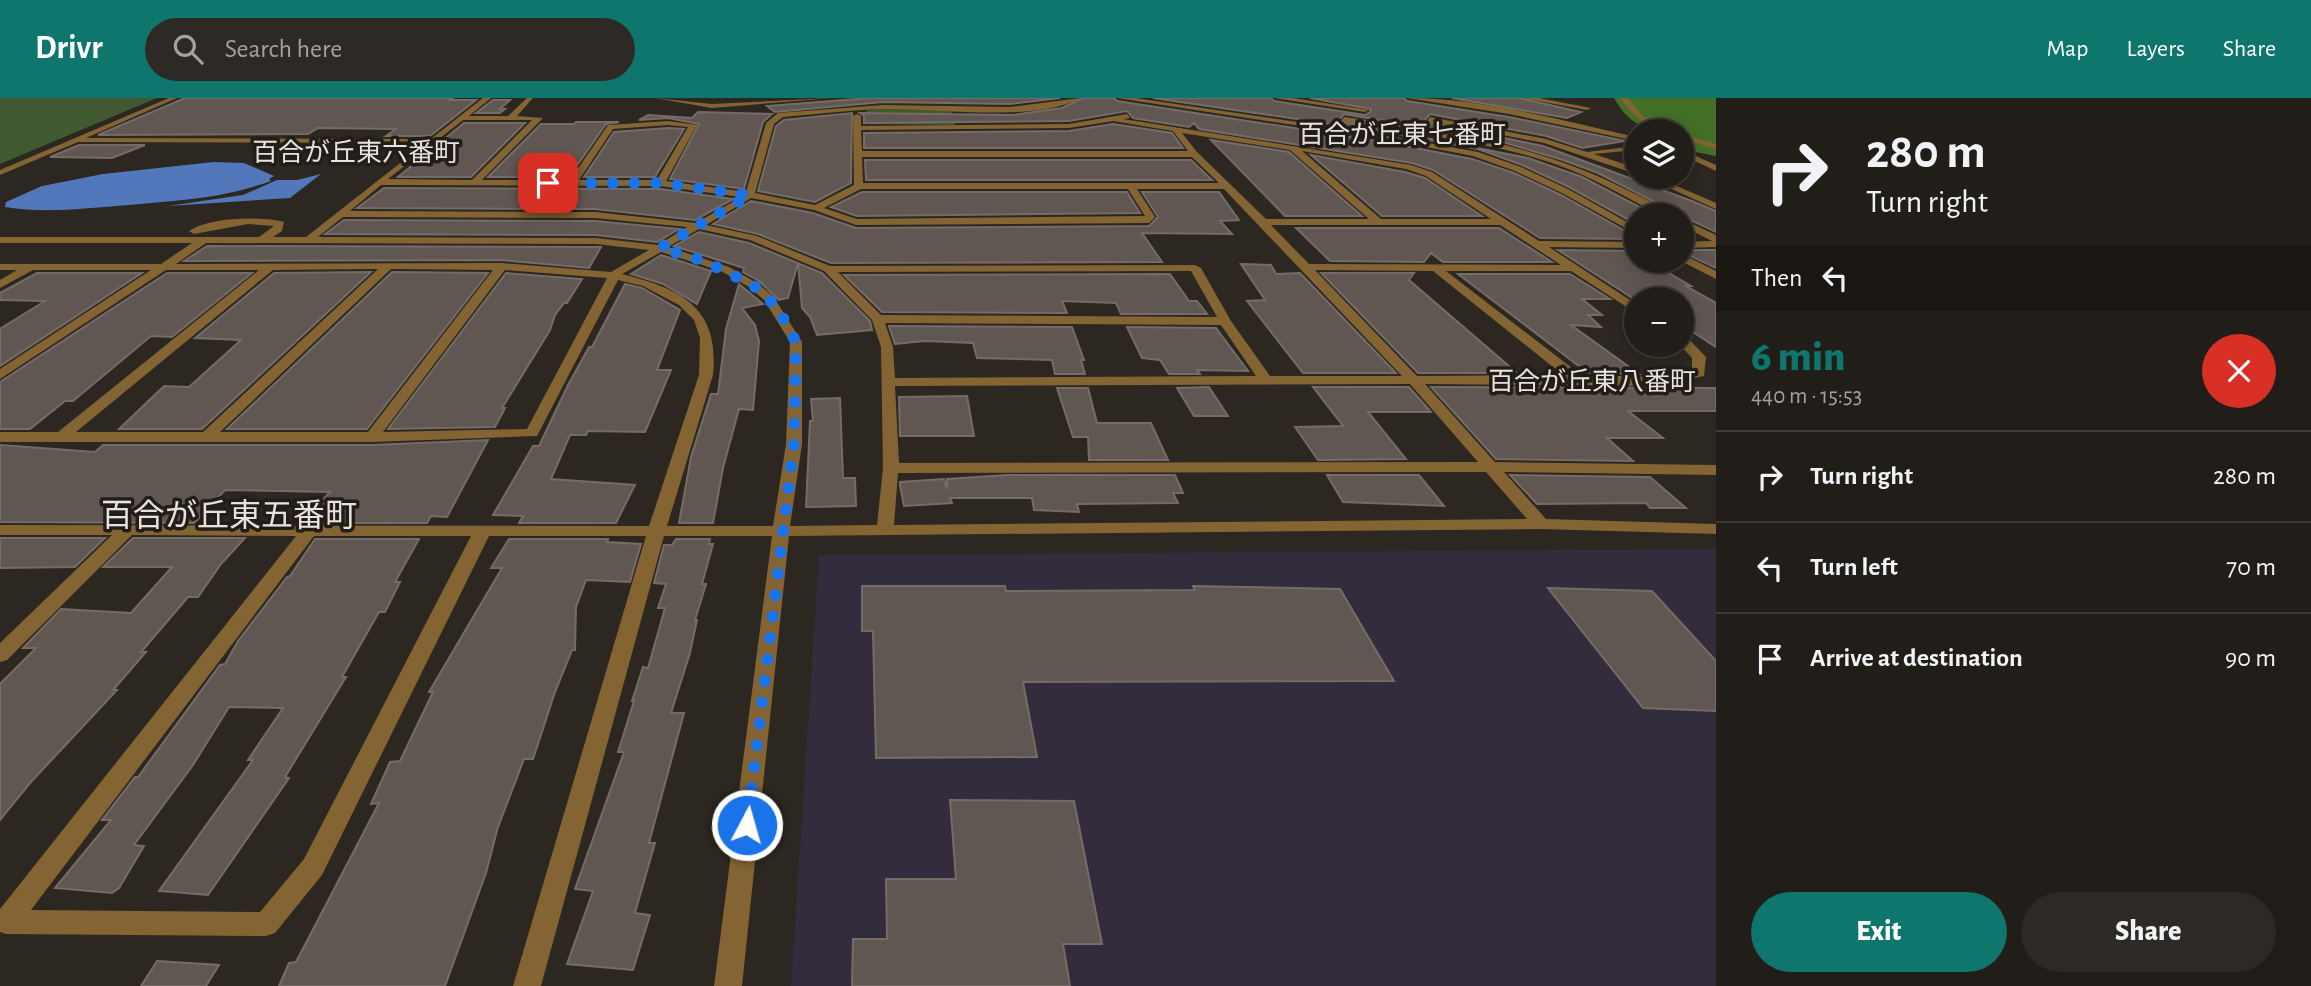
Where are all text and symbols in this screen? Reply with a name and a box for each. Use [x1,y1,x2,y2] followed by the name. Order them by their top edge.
[145,18,635,81] search box
[169,30,207,68] icon: search
[35,32,103,65] text: Drivr
[225,36,342,62] text: Search here
[2046,37,2088,61] text: Map
[2126,37,2185,61] text: Layers
[2223,37,2276,61] text: Share
[1624,119,1694,357] map controls
[1624,119,1694,189] button: layers
[1298,120,1506,148] district label: 百合が丘東七番町
[1751,126,1842,217] icon: right
[1866,128,1986,177] text: 280 m
[252,138,460,166] district label: 百合が丘東六番町
[518,153,578,213] pin
[529,164,567,202] icon: arrive
[1866,186,1988,218] text: Turn right
[1624,203,1694,273] button: +
[1816,259,1854,297] icon: left
[1751,265,1802,291] text: Then
[1624,287,1694,357] button: −
[2202,334,2276,408] button: close
[1751,336,1846,378] text: 6 min
[1488,367,1696,395] district label: 百合が丘東八番町
[1751,385,1862,408] text: 440 m · 15:53
[1751,458,1789,496] icon: right
[1810,463,1913,489] text: Turn right
[2213,463,2276,489] text: 280 m
[101,499,357,532] district label: 百合が丘東五番町
[1751,549,1789,587] icon: left
[1810,554,1898,580] text: Turn left
[2226,554,2276,580] text: 70 m
[1751,640,1789,678] icon: arrive
[1810,645,2023,671] text: Arrive at destination
[2225,645,2276,671] text: 90 m
[710,788,784,862] position arrow
[1751,892,2007,972] button: Exit
[2021,892,2276,972] button: Share

